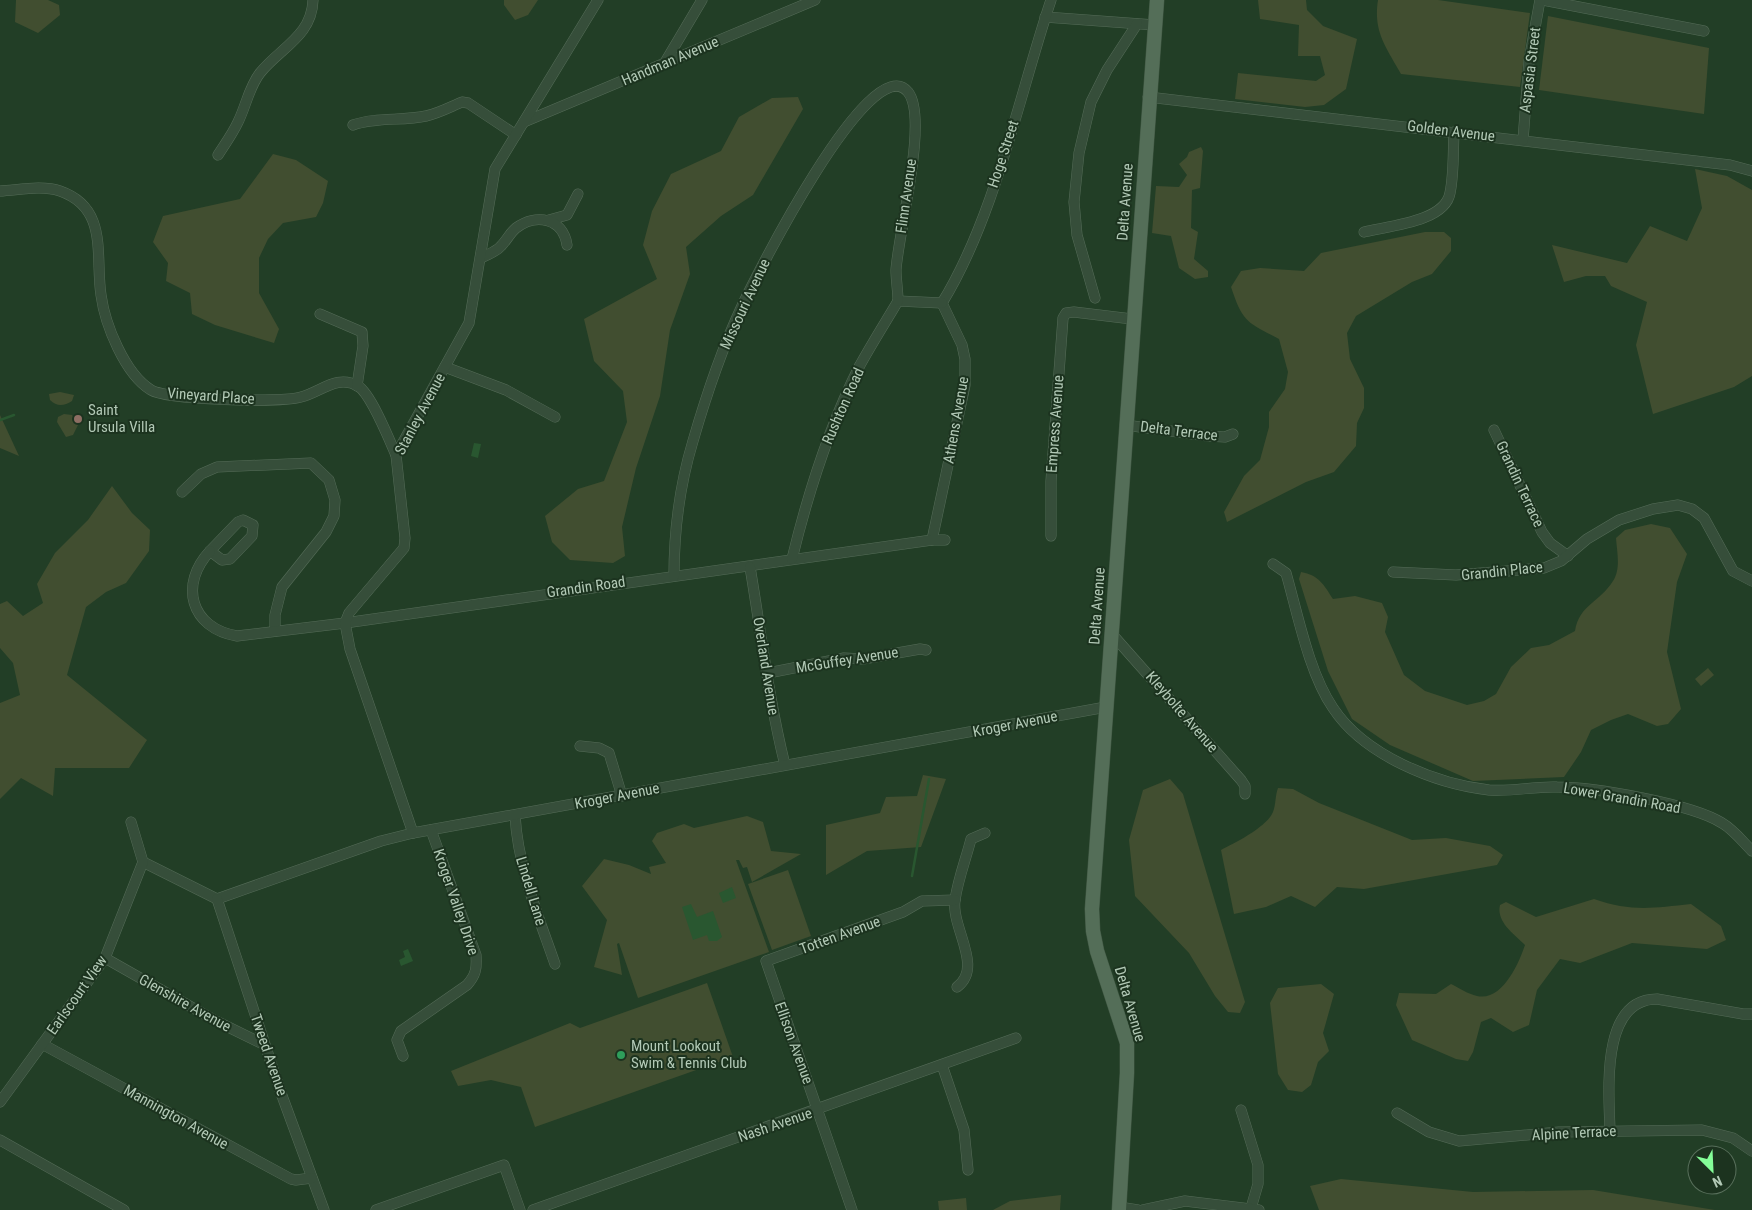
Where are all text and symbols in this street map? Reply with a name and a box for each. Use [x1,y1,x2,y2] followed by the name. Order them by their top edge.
[1516,26,1544,114] street label: Aspasia Street
[619,32,721,90] street label: Handman Avenue
[1406,117,1496,145] street label: Golden Avenue
[984,118,1022,190] street label: Hoge Street
[892,157,920,235] street label: Flinn Avenue
[1113,163,1137,241] street label: Delta Avenue
[716,256,774,352] street label: Missouri Avenue
[818,365,868,447] street label: Rushton Road
[391,370,449,458] street label: Stanley Avenue
[939,375,973,465] street label: Athens Avenue
[1043,375,1067,473] street label: Empress Avenue
[167,384,255,408] street label: Vineyard Place
[88,401,155,436] place label: Saint Ursula Villa
[72,413,84,425] marker: Saint Ursula Villa
[1139,417,1219,445] street label: Delta Terrace
[1492,438,1548,530] street label: Grandin Terrace
[1460,558,1544,584] street label: Grandin Place
[1085,567,1109,645] street label: Delta Avenue
[545,573,627,601] street label: Grandin Road
[749,616,783,716] street label: Overland Avenue
[794,643,900,677] street label: McGuffey Avenue
[1142,668,1222,756] street label: Kleybolte Avenue
[971,707,1059,741] street label: Kroger Avenue
[573,779,661,813] street label: Kroger Avenue
[1562,779,1682,817] street label: Lower Grandin Road
[429,846,483,958] street label: Kroger Valley Drive
[512,854,550,928] street label: Lindell Lane
[797,912,883,958] street label: Totten Avenue
[43,952,111,1038] street label: Earlscourt View
[1111,964,1149,1044] street label: Delta Avenue
[136,970,234,1036] street label: Glenshire Avenue
[771,999,817,1087] street label: Ellison Avenue
[247,1012,291,1098] street label: Tweed Avenue
[631,1037,747,1072] place label: Mount Lookout Swim & Tennis Club
[615,1049,627,1061] marker: Mount Lookout Swim & Tennis Club
[121,1081,231,1153] street label: Mannington Avenue
[736,1104,814,1146] street label: Nash Avenue
[1531,1122,1617,1144] street label: Alpine Terrace
[1687,1145,1737,1195] north arrow
[1710,1173,1724,1191] text: N

